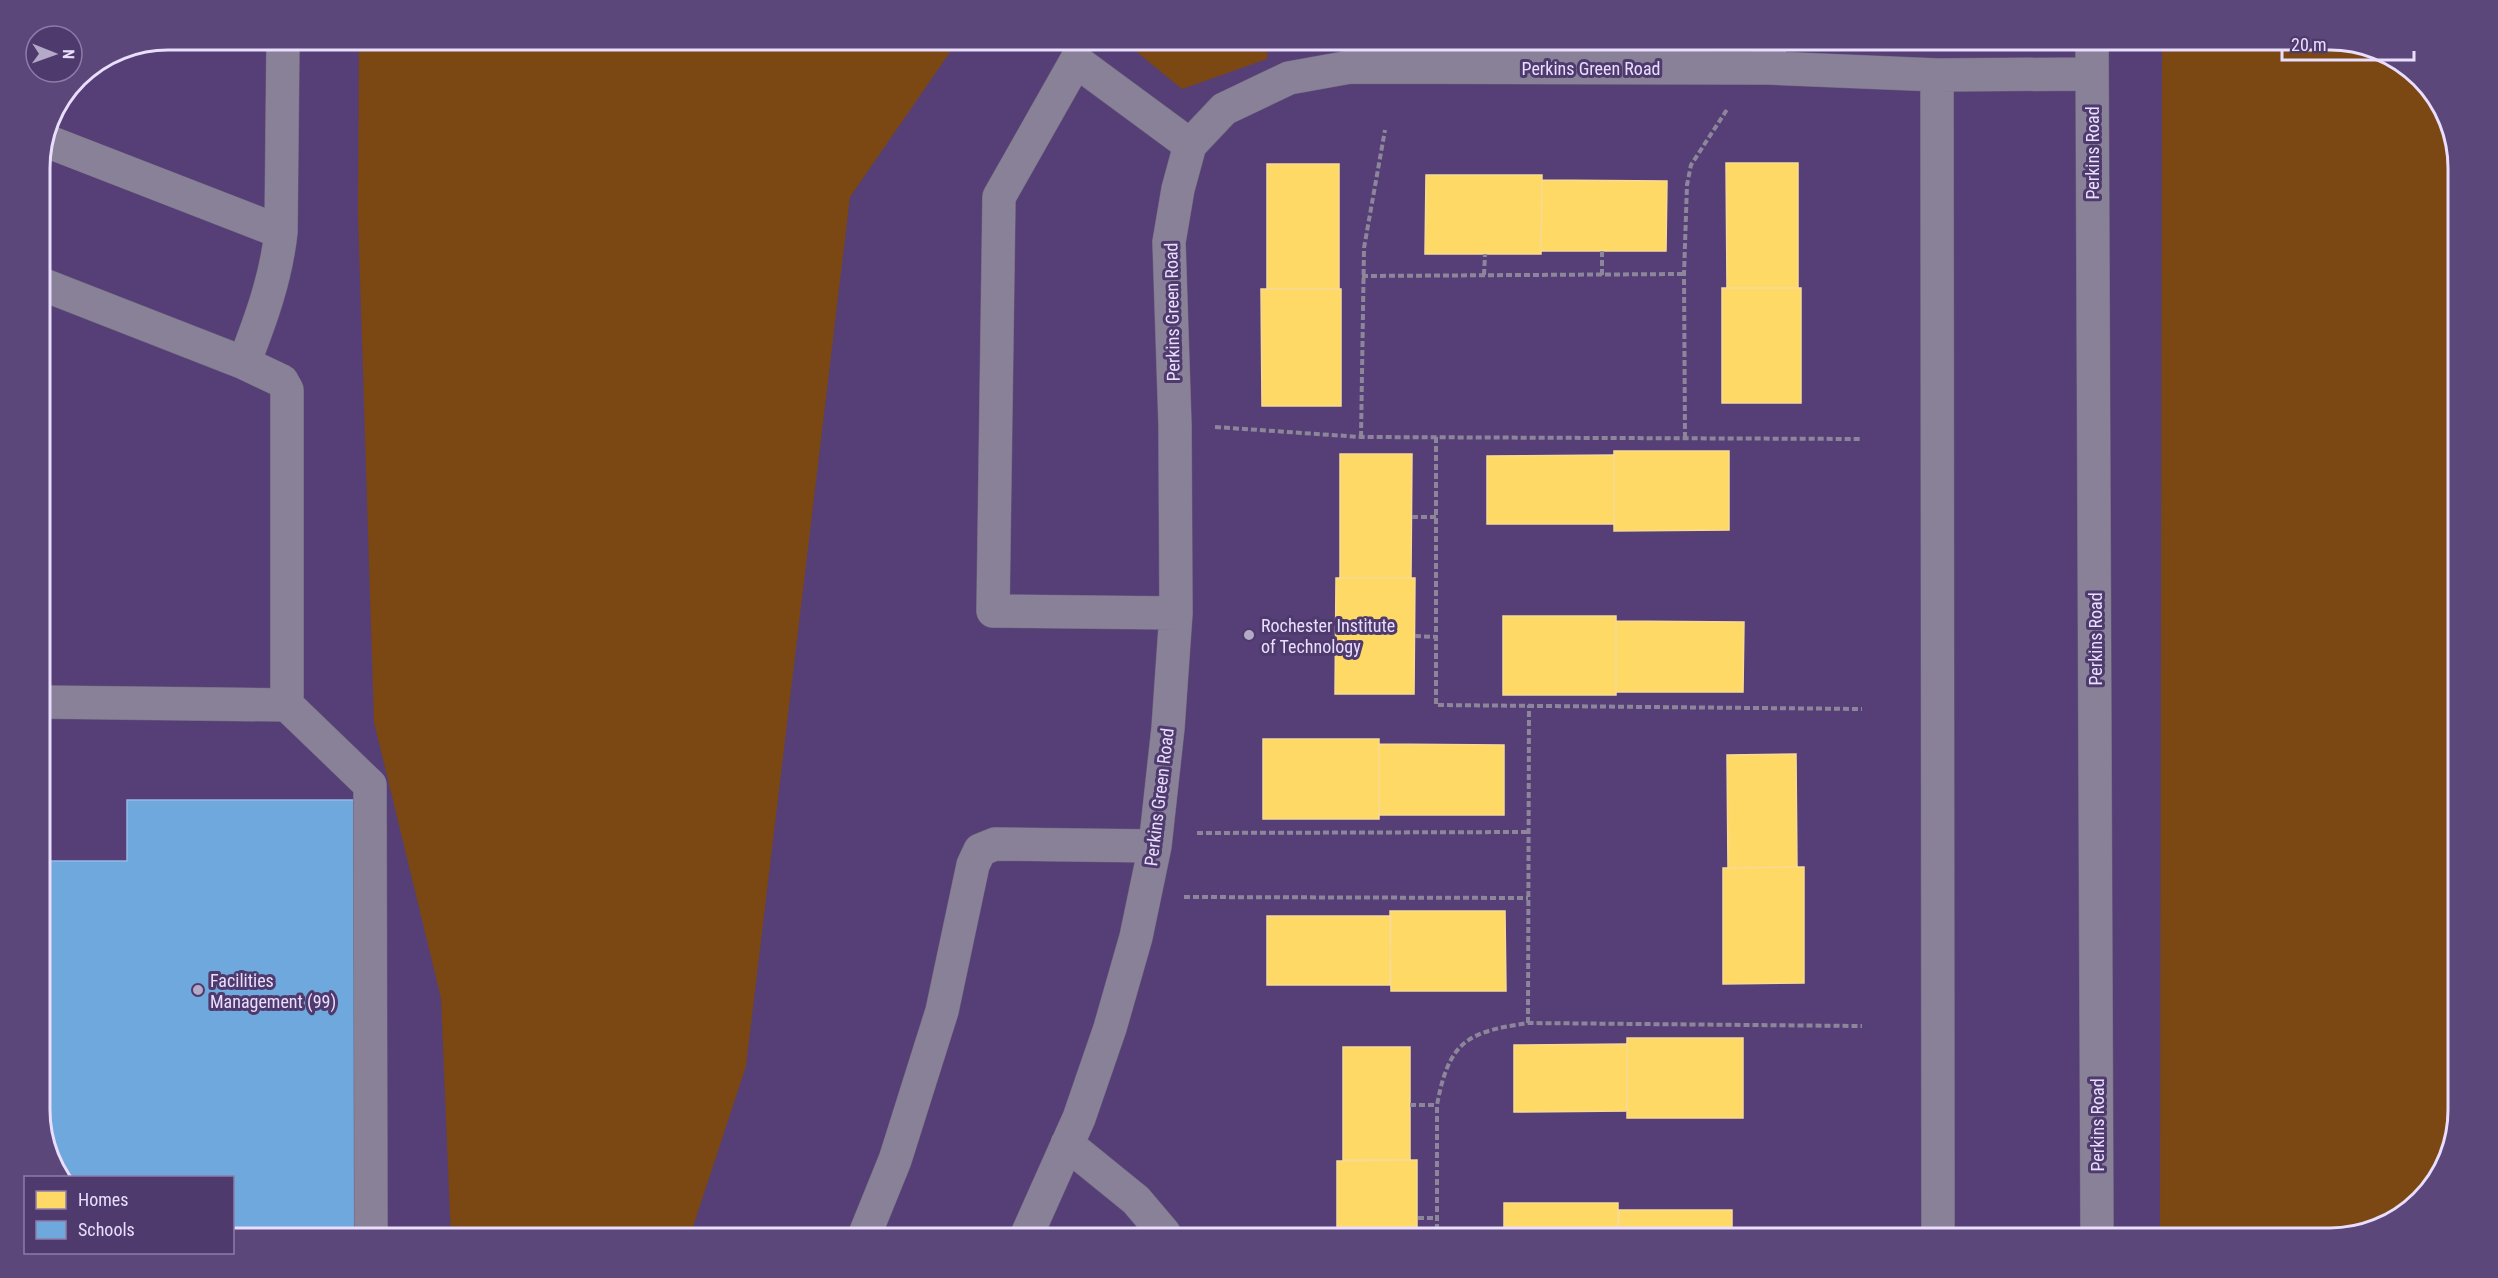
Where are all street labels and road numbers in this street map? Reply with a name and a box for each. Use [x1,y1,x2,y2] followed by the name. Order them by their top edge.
[1522,58,1660,79] street label: Perkins Green Road
[2082,106,2103,200] street label: Perkins Road
[1160,242,1184,382] street label: Perkins Green Road
[2085,592,2106,686] street label: Perkins Road
[1140,727,1178,867] street label: Perkins Green Road
[2087,1078,2108,1172] street label: Perkins Road

